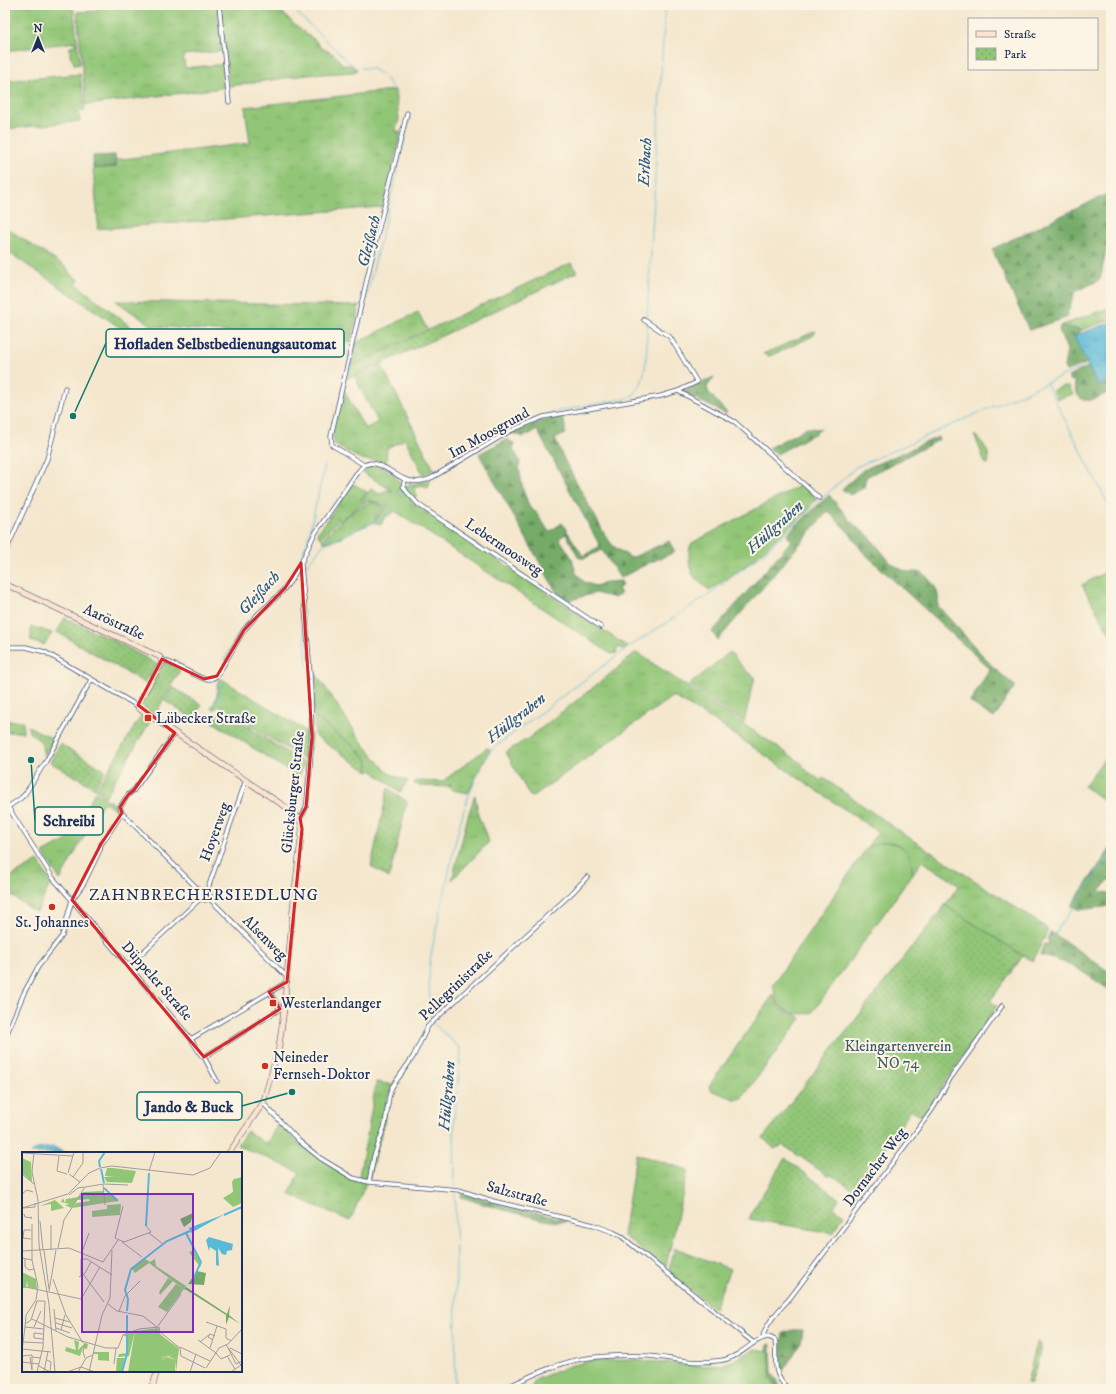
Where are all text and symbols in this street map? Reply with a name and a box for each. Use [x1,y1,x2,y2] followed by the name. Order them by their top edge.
[18,18,58,58] north arrow
[968,18,1098,70] legend
[33,22,43,36] text: N
[1004,27,1036,42] text: Straße
[1004,47,1026,62] text: Park
[634,137,656,188] water label: Erlbach
[353,213,385,269] water label: Gleißach
[106,329,344,357] callout: Hofladen Selbstbedienungsautomat
[114,334,337,354] text: Hofladen Selbstbedienungsautomat
[445,403,533,463] street label: Im Moosgrund
[742,496,808,559] water label: Hüllgraben
[461,514,547,580] street label: Lebermoosweg
[234,567,284,619] water label: Gleißach
[80,599,148,645] street label: Aaröstraße
[481,689,550,748] water label: Hüllgraben
[156,709,256,728] place label: Lübecker Straße
[143,713,153,723] marker: Lübecker Straße
[277,730,309,854] street label: Glücksburger Straße
[196,799,235,864] street label: Hoyerweg
[35,807,103,835] callout: Schreibi
[43,811,95,831] text: Schreibi
[89,885,319,905] district label: ZAHNBRECHERSIEDLUNG
[47,902,57,912] marker: St. Johannes
[238,911,292,965] street label: Alsenweg
[15,913,89,932] place label: St. Johannes
[117,937,197,1025] street label: Düppeler Straße
[415,945,497,1025] street label: Pellegrinistraße
[280,994,382,1013] place label: Westerlandanger
[268,998,278,1008] marker: Westerlandanger
[844,1037,952,1073] park label: Kleingartenverein NO 74
[273,1048,370,1084] place label: Neineder Fernseh-Doktor
[434,1060,460,1133] water label: Hüllgraben
[260,1061,270,1071] marker: Neineder Fernseh-Doktor
[137,1092,242,1120] callout: Jando & Buck
[143,1097,234,1117] text: Jando & Buck
[839,1123,911,1210] street label: Dornacher Weg
[22,1152,242,1372] inset map
[484,1177,550,1211] street label: Salzstraße

